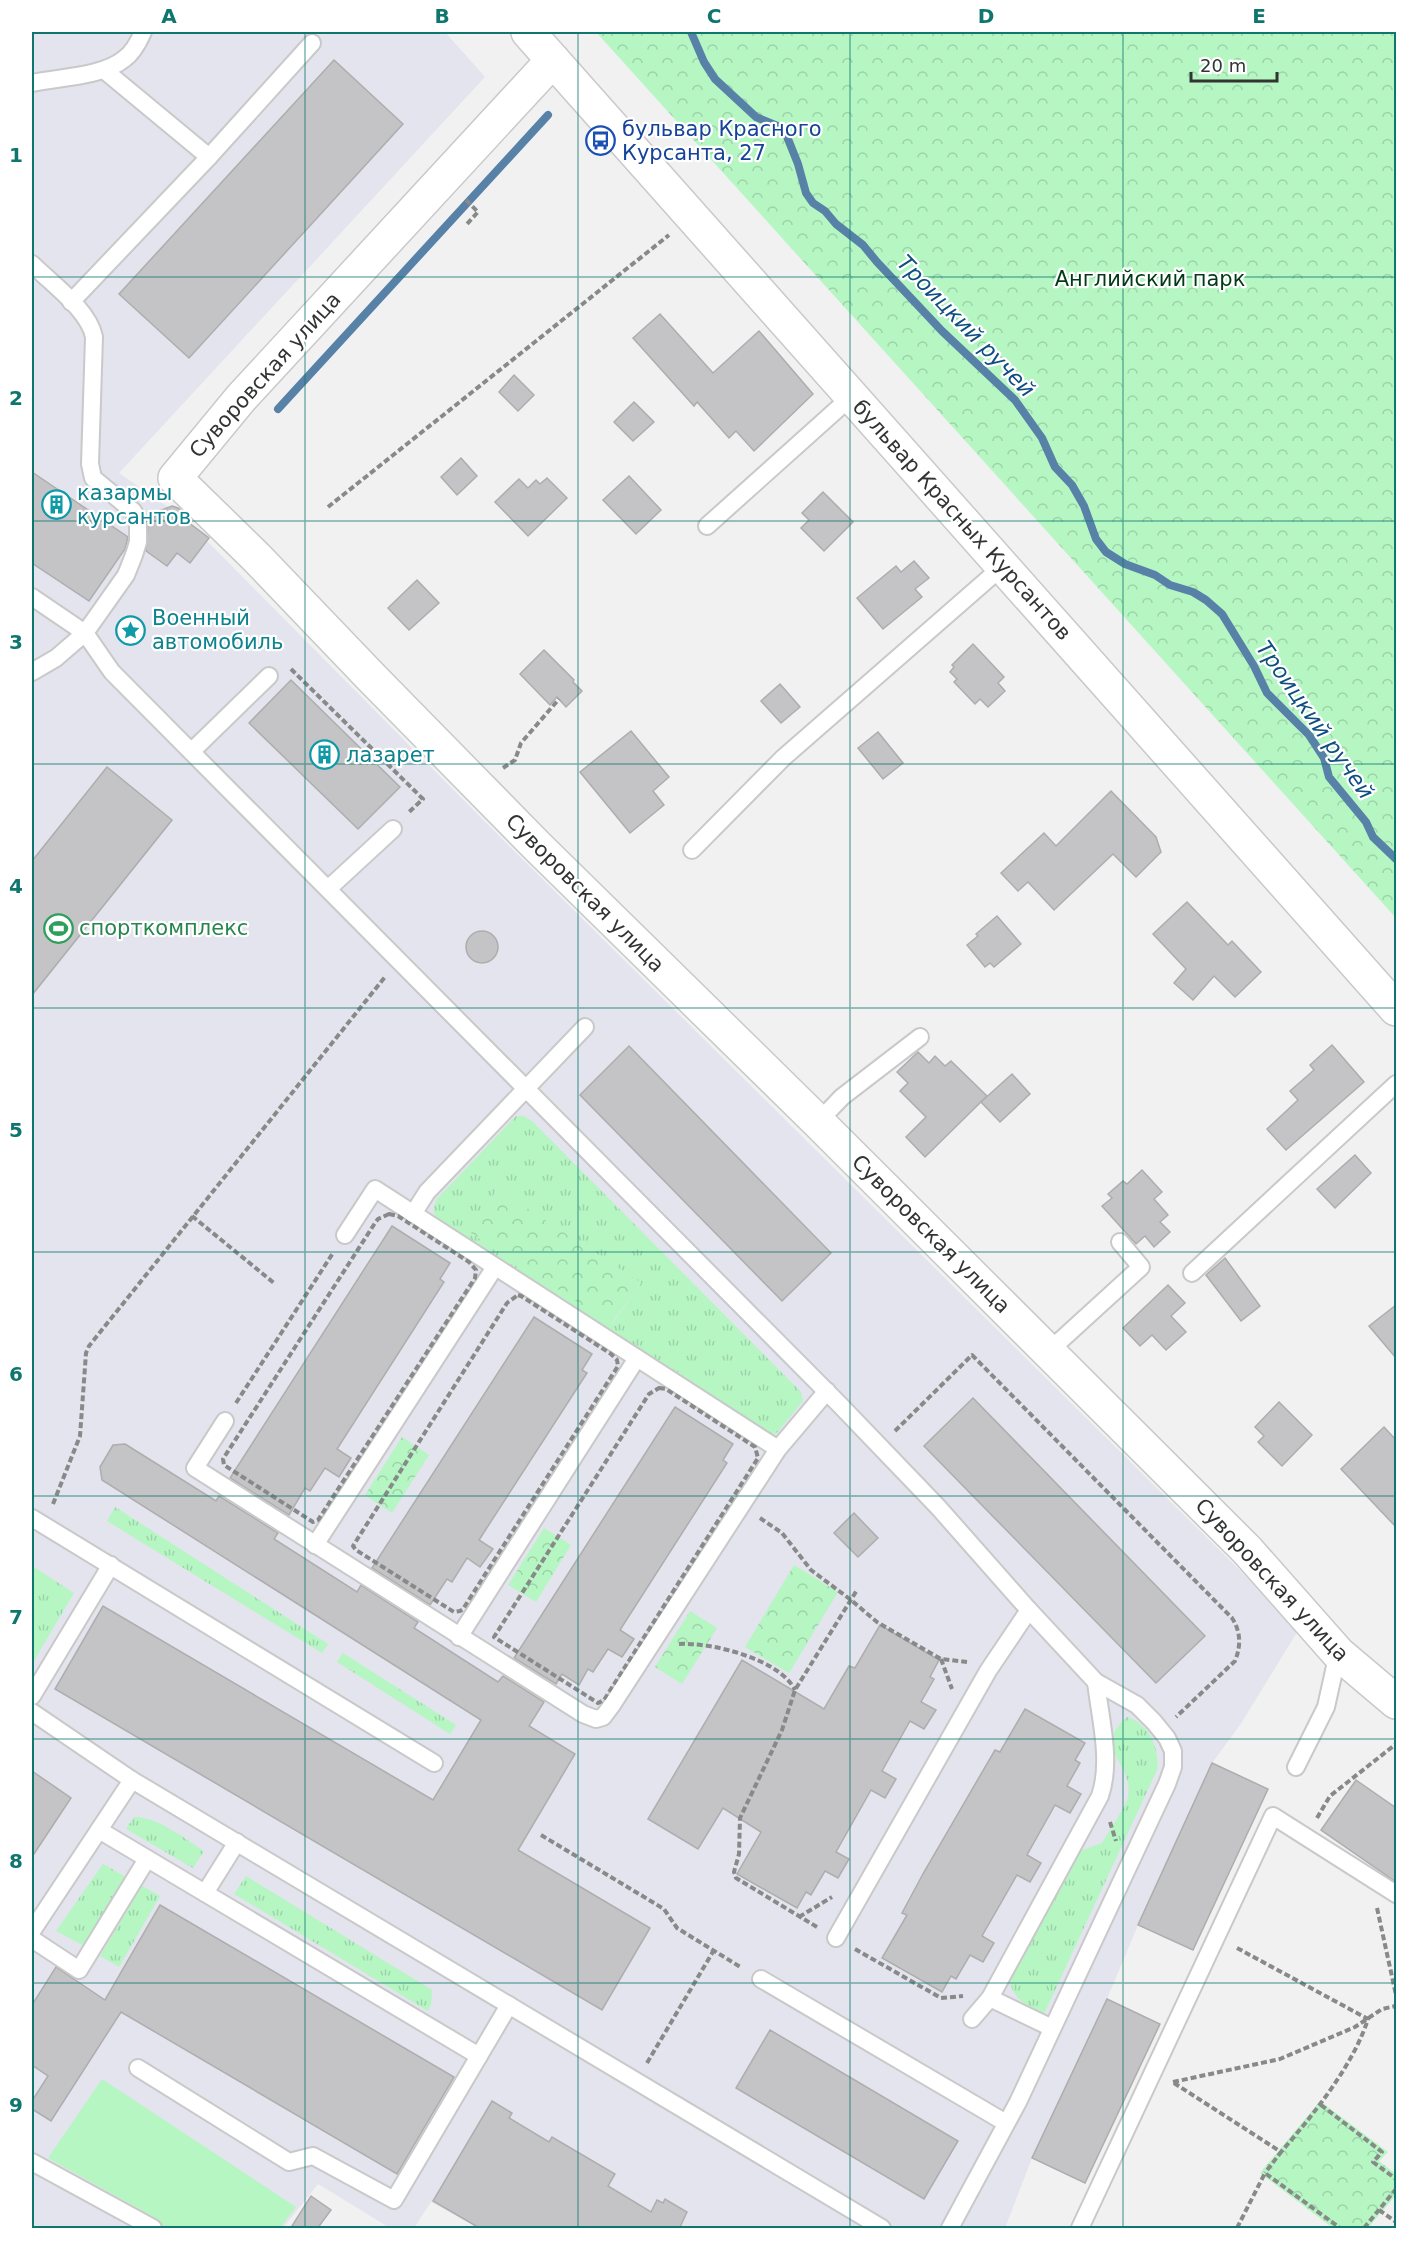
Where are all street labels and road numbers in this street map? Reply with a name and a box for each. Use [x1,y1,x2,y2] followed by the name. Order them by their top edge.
[185,287,345,463] street label: Суворовская улица
[848,395,1076,645] street label: бульвар Красных Курсантов
[501,809,669,977] street label: Суворовская улица
[847,1150,1015,1318] street label: Суворовская улица
[1190,1494,1354,1666] street label: Суворовская улица

